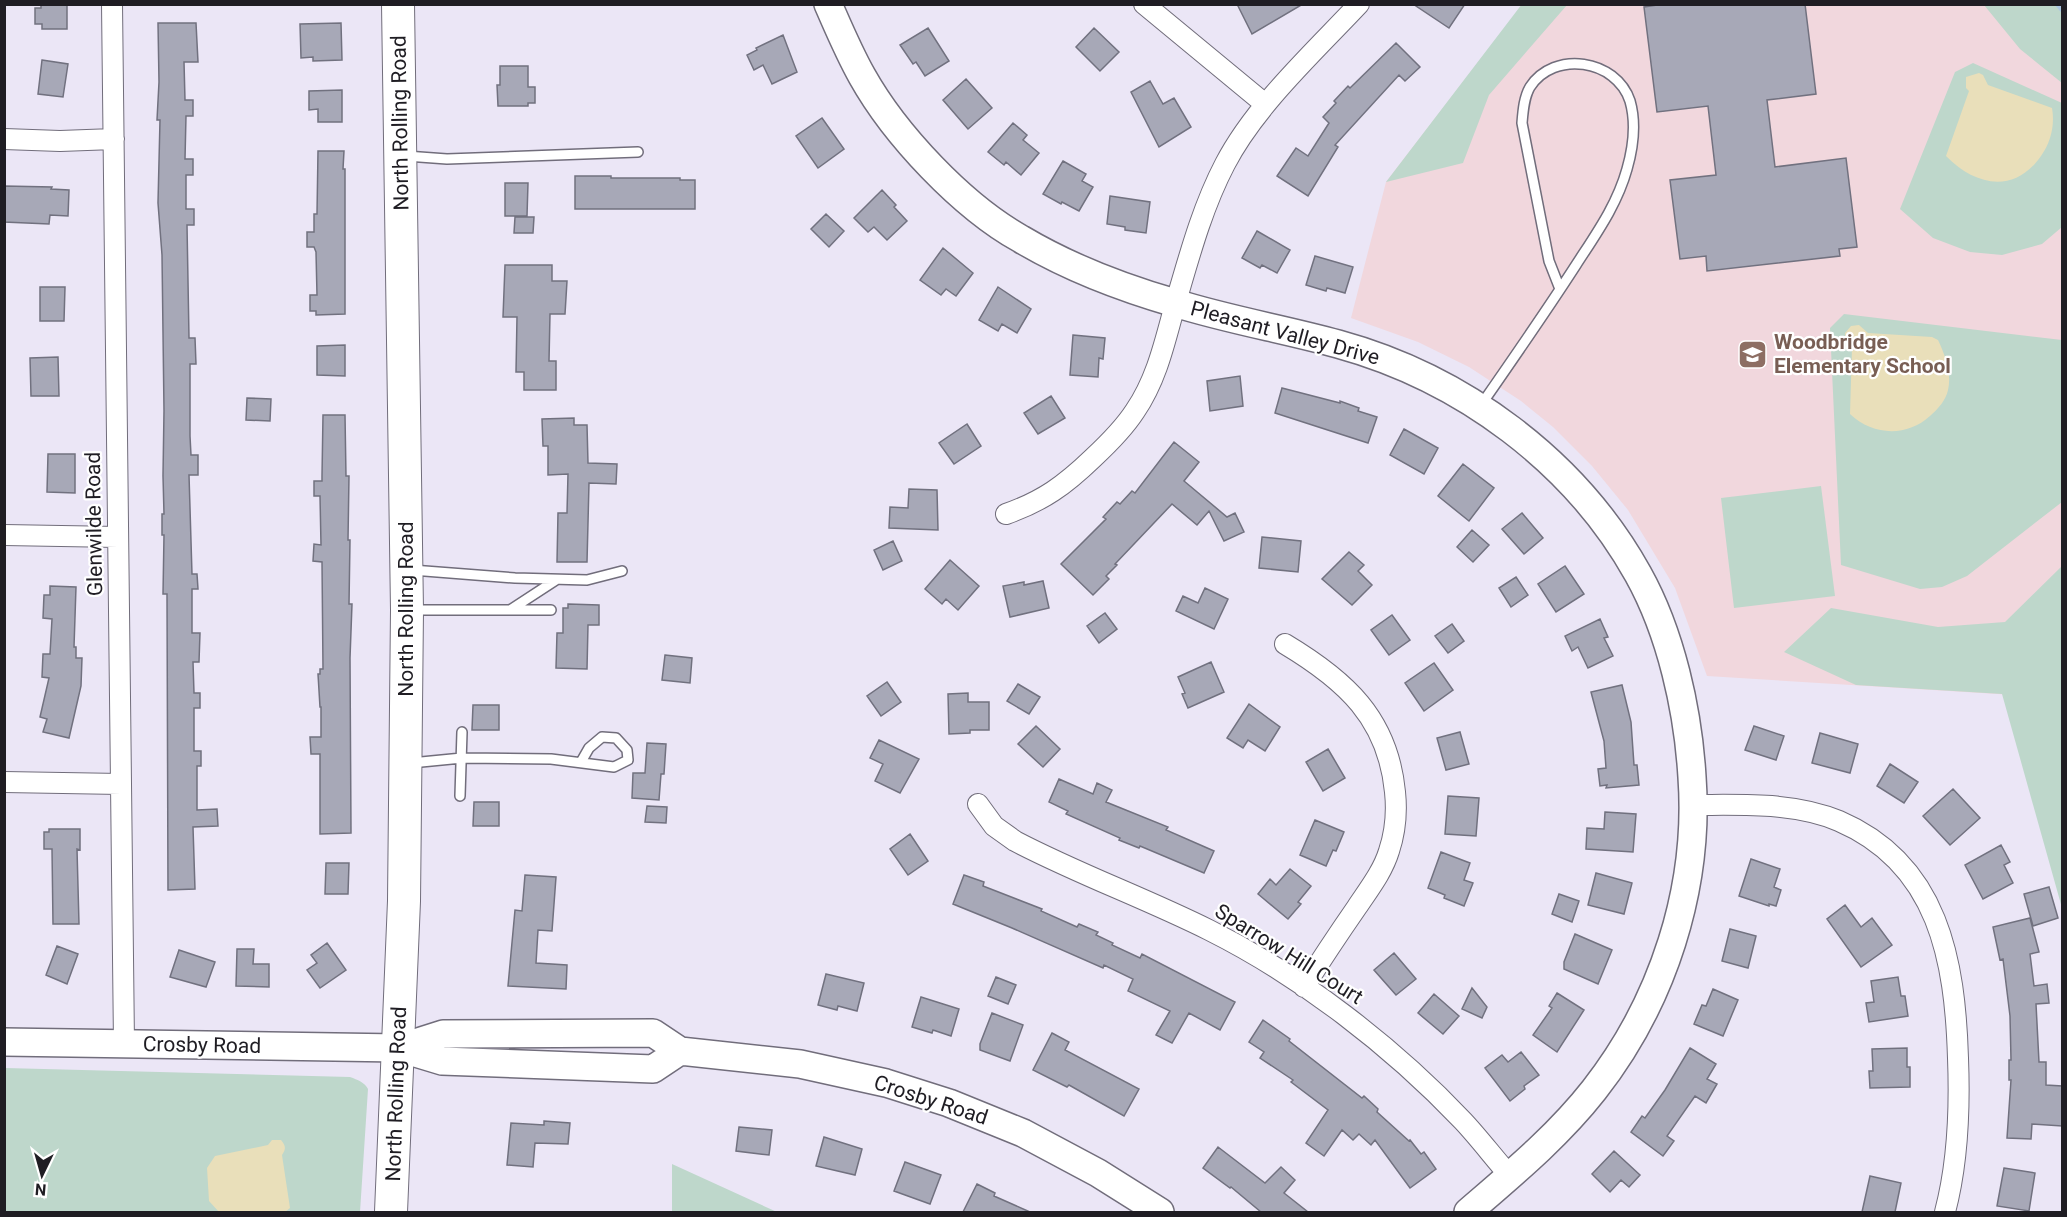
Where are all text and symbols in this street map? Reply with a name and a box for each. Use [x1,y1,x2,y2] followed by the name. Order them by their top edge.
[386,35,414,211] street label: North Rolling Road
[1188,296,1382,370] street label: Pleasant Valley Drive
[1774,330,1951,378] place label: Woodbridge Elementary School
[1737,338,1769,370] school or university icon: Woodbridge Elementary School
[81,452,107,596] street label: Glenwilde Road
[394,521,418,697] street label: North Rolling Road
[1211,899,1368,1009] street label: Sparrow Hill Court
[381,1006,411,1182] street label: North Rolling Road
[143,1032,261,1058] street label: Crosby Road
[871,1070,991,1130] street label: Crosby Road
[12,1145,72,1205] north arrow
[34,1179,47,1199] text: N

